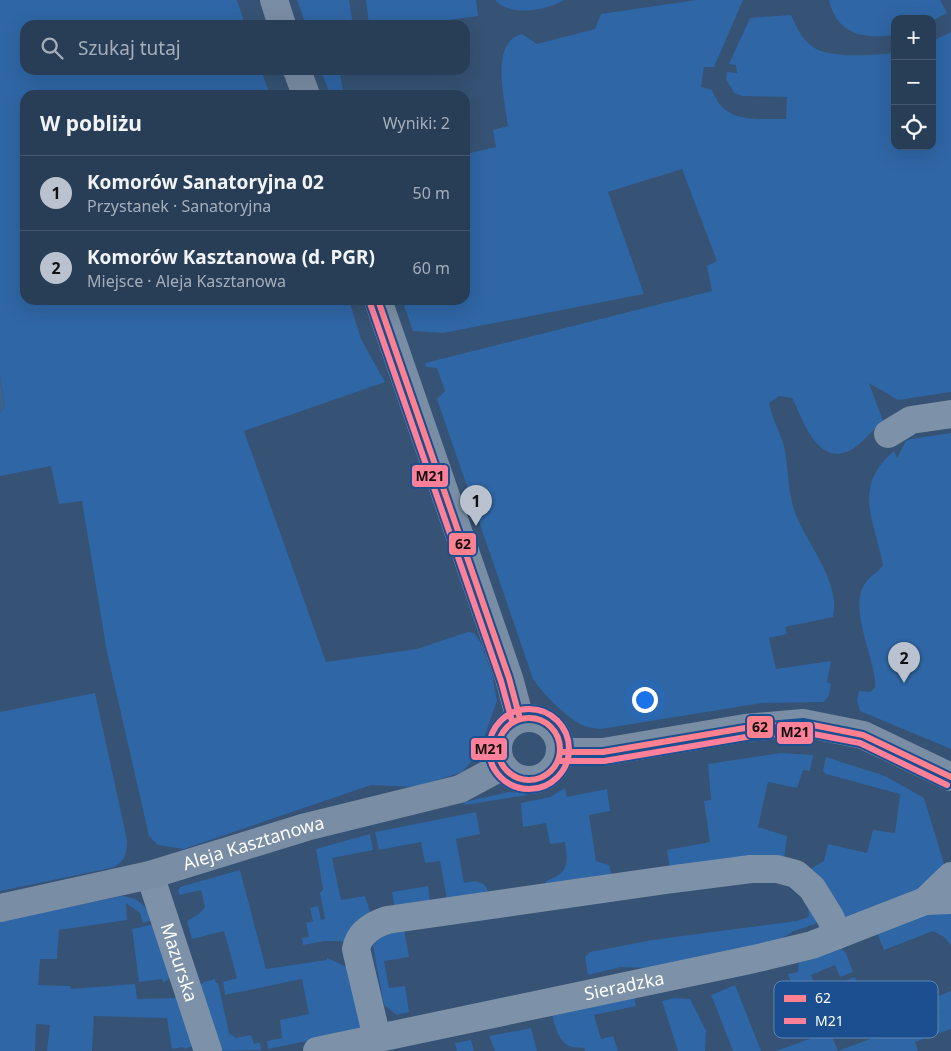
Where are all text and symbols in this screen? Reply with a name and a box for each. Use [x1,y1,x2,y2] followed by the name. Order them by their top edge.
[891,15,936,150] map controls
[891,15,936,60] button: +
[20,20,470,75] search box
[38,34,66,62] icon: search
[78,35,181,61] text: Szukaj tutaj
[891,60,936,105] button: −
[891,105,936,150] button: locate
[40,109,142,137] text: W pobliżu
[383,112,450,134] text: Wyniki: 2
[87,169,324,195] text: Komorów Sanatoryjna 02
[51,182,61,204] text: 1
[413,182,450,204] text: 50 m
[87,195,271,217] text: Przystanek · Sanatoryjna
[87,244,375,270] text: Komorów Kasztanowa (d. PGR)
[51,257,61,279] text: 2
[413,257,450,279] text: 60 m
[87,270,286,292] text: Miejsce · Aleja Kasztanowa
[411,464,449,488] line badge: M21
[415,466,445,485] text: M21
[460,485,492,526] pin: 1
[448,532,477,556] line badge: 62
[455,534,471,553] text: 62
[888,642,920,683] pin: 2
[632,687,658,713] your location
[746,715,774,739] line badge: 62
[752,717,768,736] text: 62
[776,721,814,745] line badge: M21
[780,722,810,741] text: M21
[470,737,508,761] line badge: M21
[474,739,504,758] text: M21
[180,810,327,875] street label: Aleja Kasztanowa
[156,919,204,1005] street label: Mazurska
[582,965,666,1005] street label: Sieradzka
[774,981,938,1038] legend
[815,988,831,1007] text: 62
[815,1011,844,1030] text: M21

